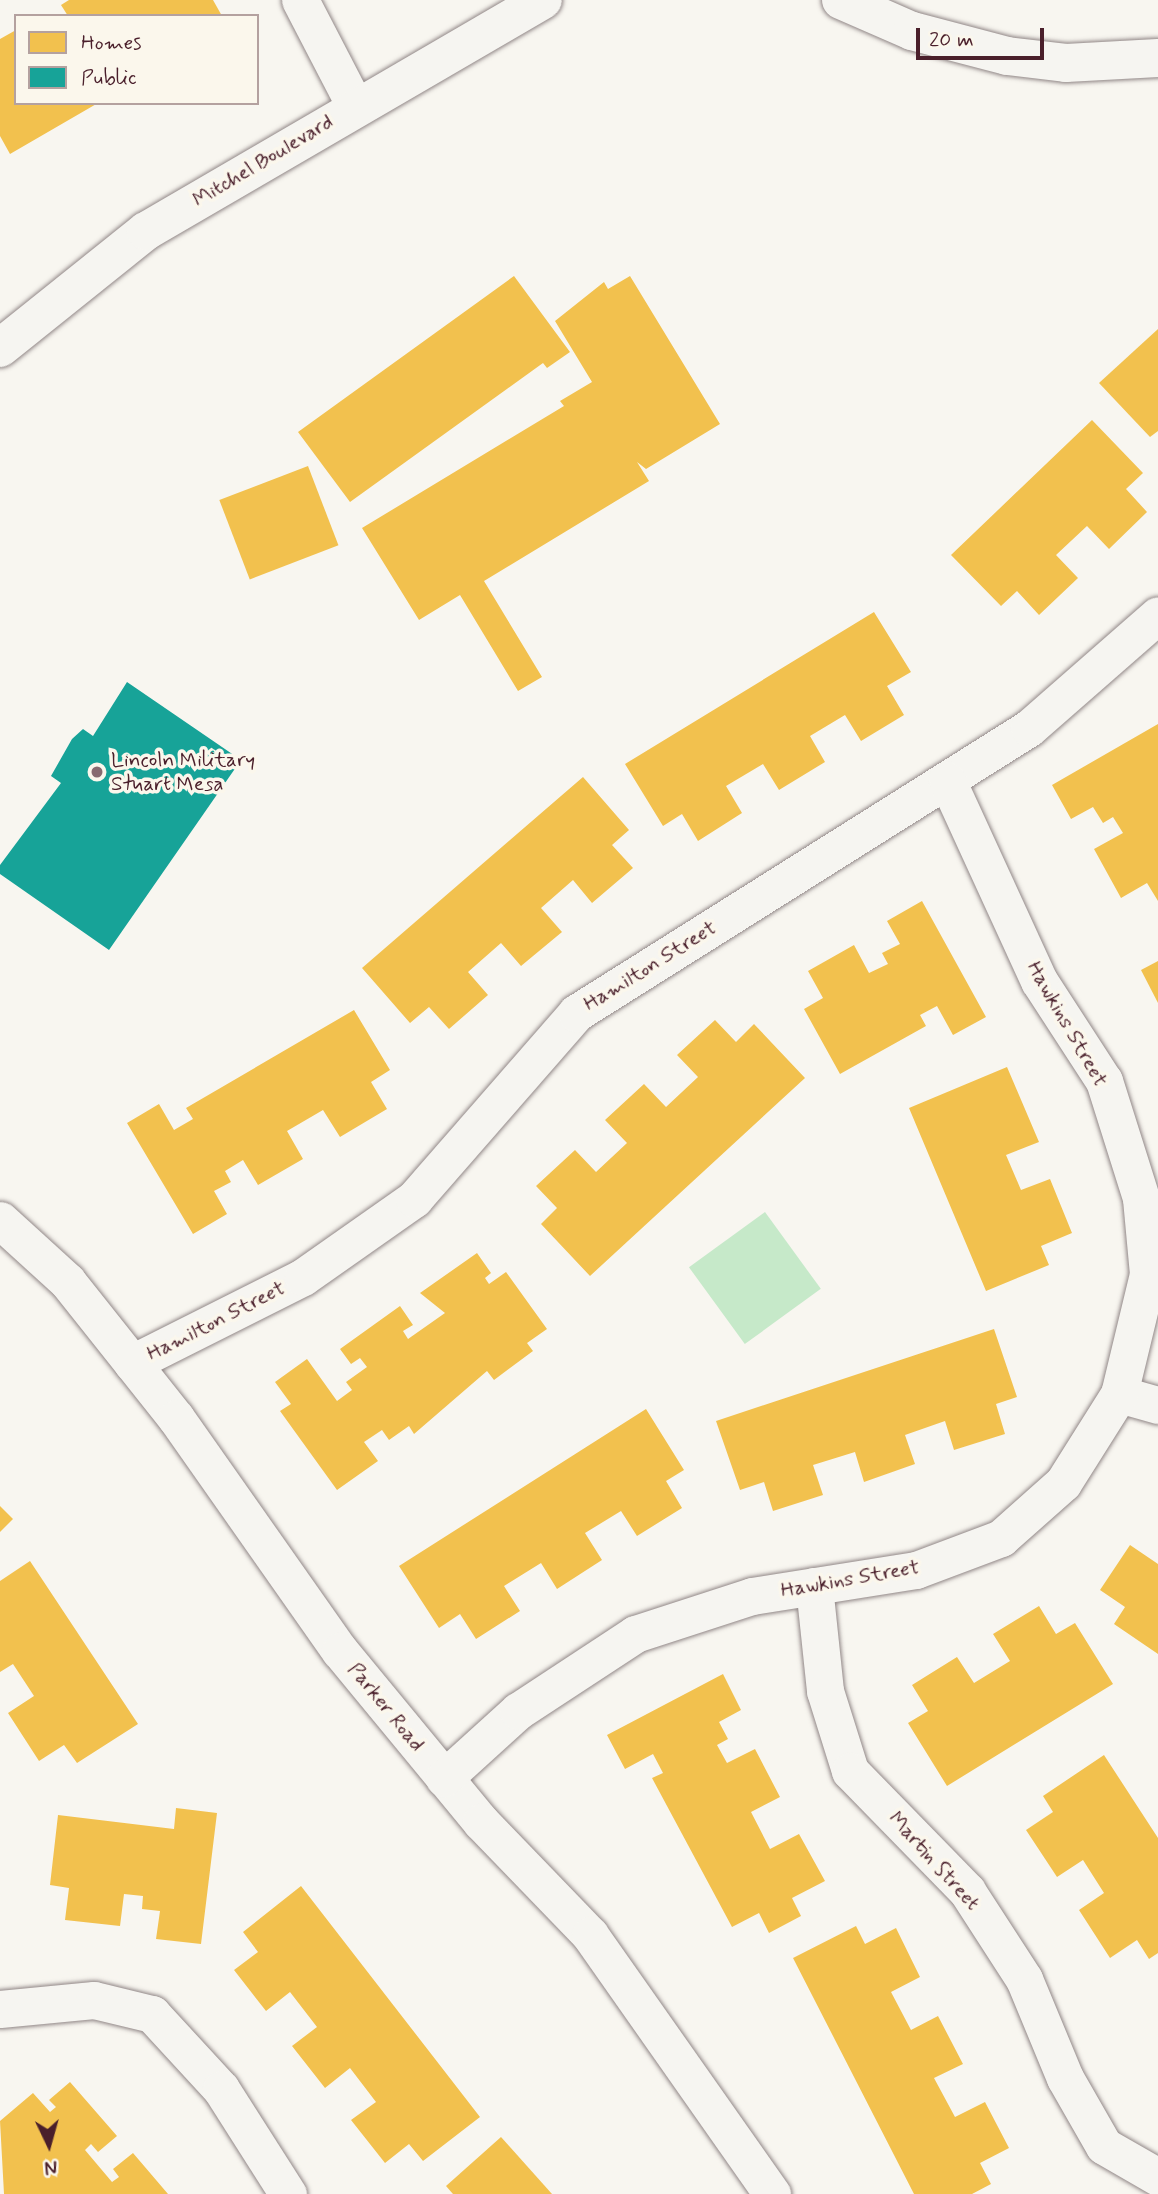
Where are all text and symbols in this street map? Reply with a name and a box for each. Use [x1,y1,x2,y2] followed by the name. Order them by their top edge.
[14,14,259,105] legend
[920,14,1048,58] scale bar
[929,26,974,54] text: 20 m
[81,29,141,57] text: Homes
[81,64,137,92] text: Public
[190,110,336,212] street label: Mitchel Boulevard
[111,747,257,797] place label: Lincoln Military Stuart Mesa
[89,764,105,780] marker: Lincoln Military Stuart Mesa
[579,915,721,1017] street label: Hamilton Street
[1021,957,1113,1091] street label: Hawkins Street
[143,1276,289,1366] street label: Hamilton Street
[779,1554,921,1604] street label: Hawkins Street
[342,1657,430,1757] street label: Parker Road
[882,1805,986,1917] street label: Martin Street
[14,2110,84,2180] north arrow
[43,2153,58,2179] text: N

